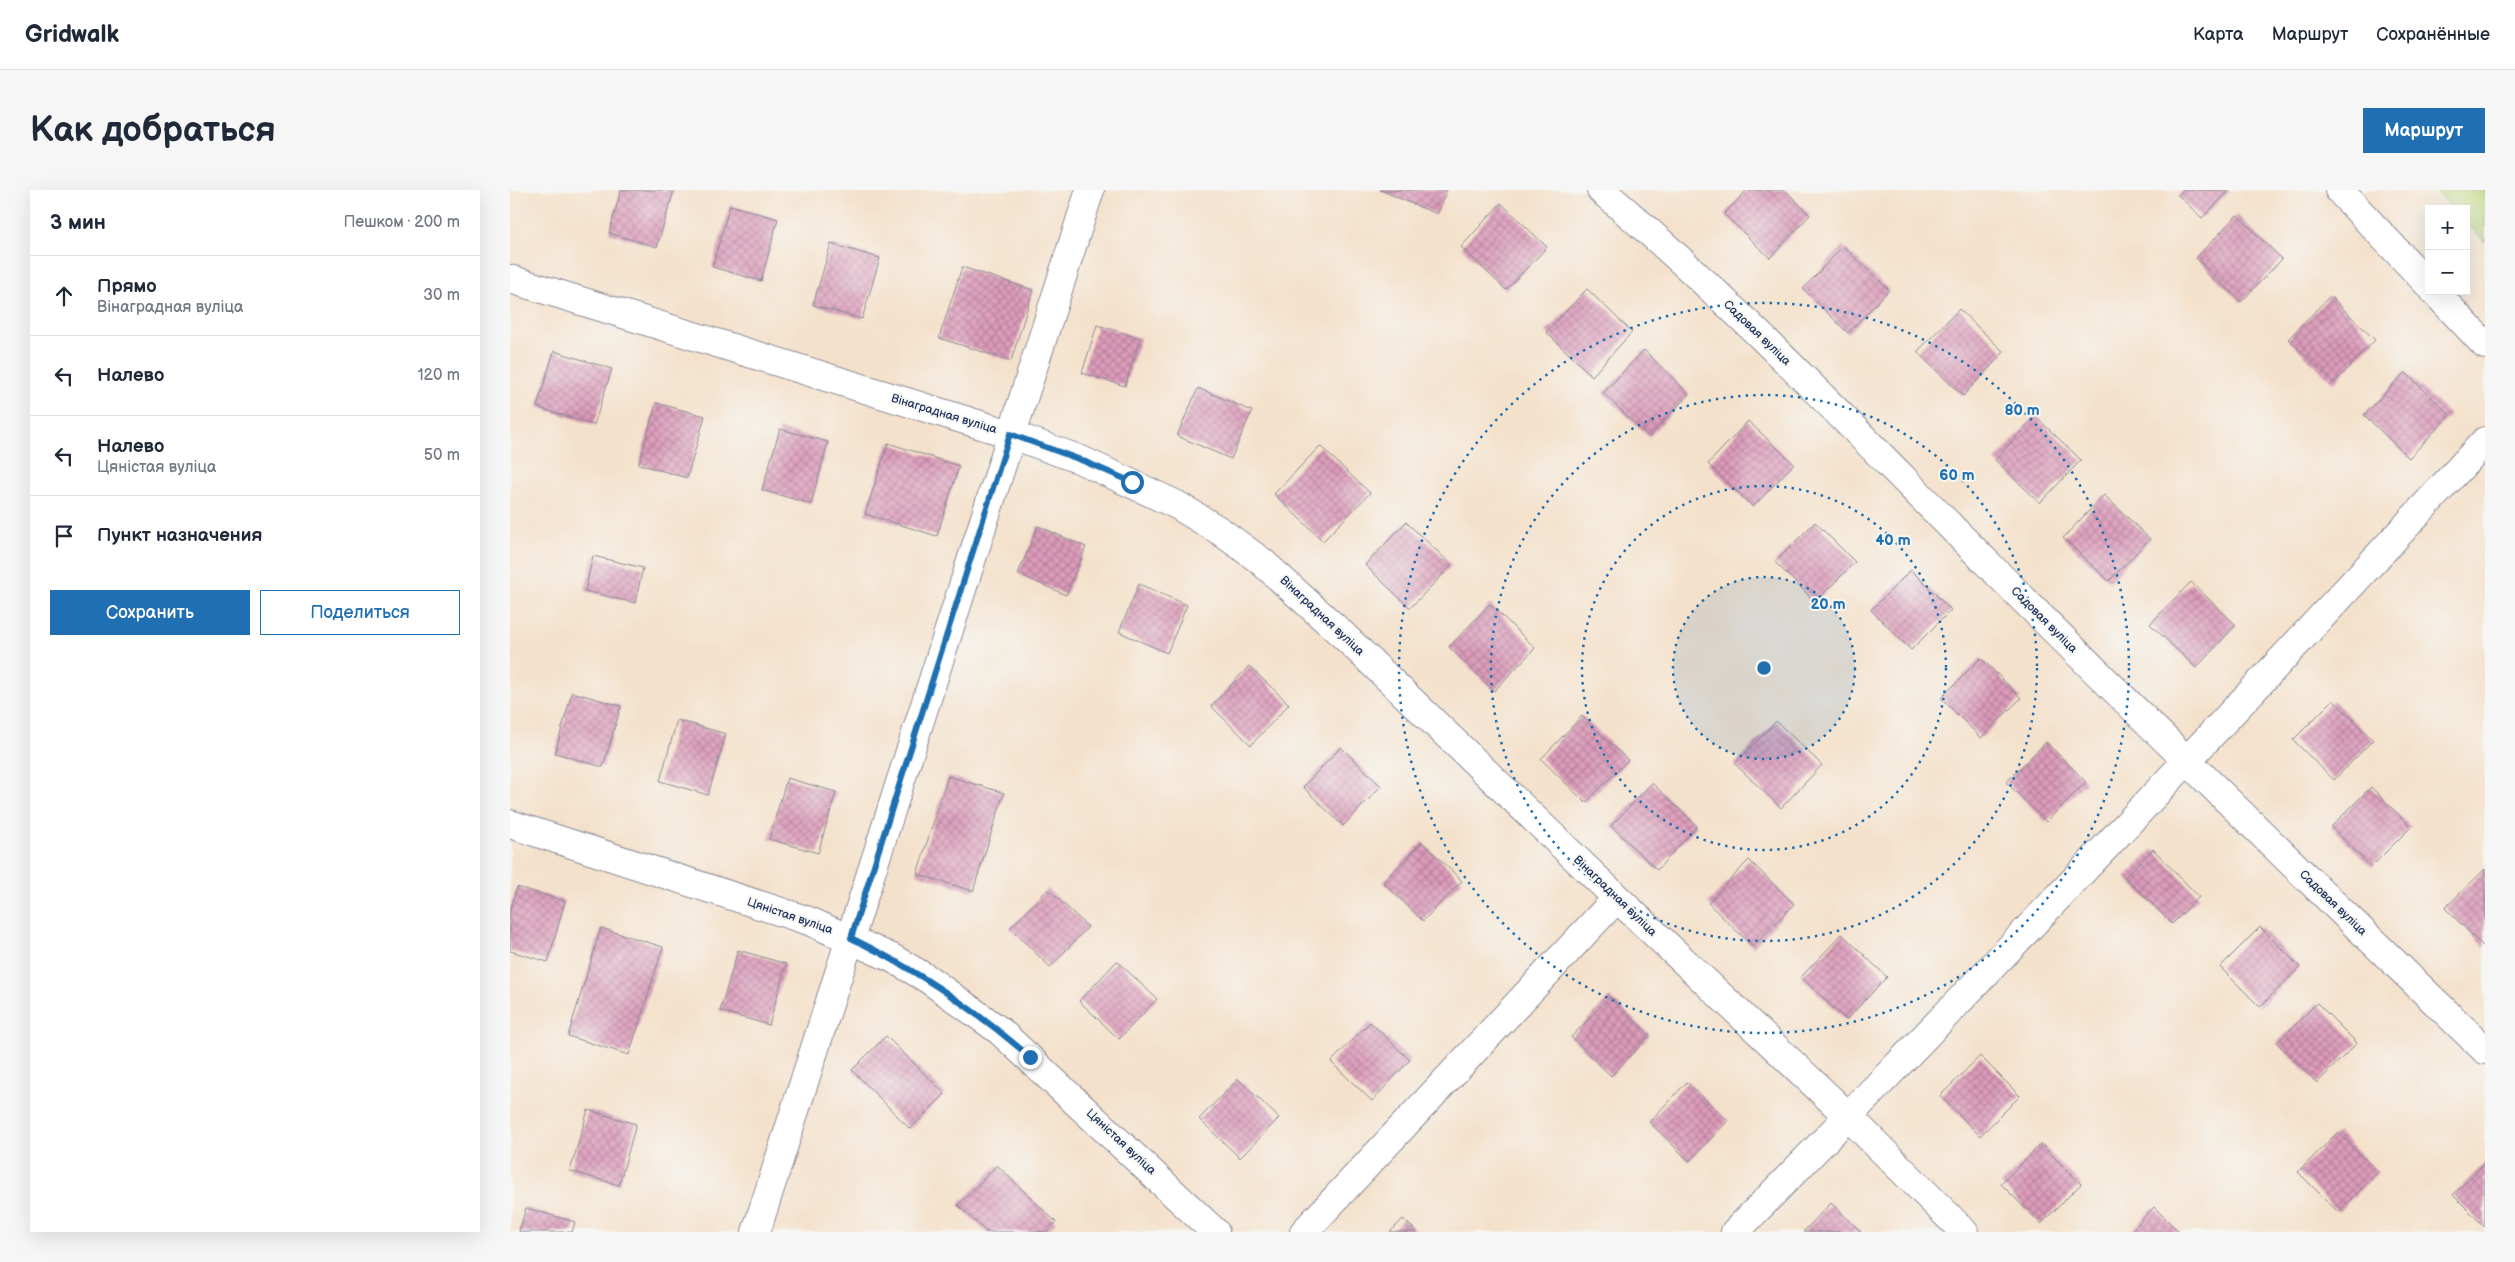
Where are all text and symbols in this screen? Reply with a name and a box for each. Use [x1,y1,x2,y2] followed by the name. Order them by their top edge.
[25,20,119,49] text: Gridwalk
[2193,24,2244,45] text: Карта
[2272,24,2348,45] text: Маршрут
[2376,24,2490,45] text: Сохранённые
[2363,108,2485,153] button: Маршрут
[30,109,276,152] text: Как добраться
[2425,205,2470,295] map controls
[2425,205,2470,250] button: +
[50,210,106,235] text: 3 мин
[343,213,460,232] text: Пешком · 200 m
[2425,250,2470,295] button: −
[97,275,157,298] text: Прямо
[50,282,78,310] icon: ahead
[423,286,460,305] text: 30 m
[1720,297,1794,369] street label: Садовая вуліца
[97,298,243,317] text: Вінаградная вуліца
[50,362,78,390] icon: left
[97,364,164,387] text: Налево
[417,366,460,385] text: 120 m
[889,391,999,437] street label: Вінаградная вуліца
[2004,401,2040,420] text: 80 m
[97,435,164,458] text: Налево
[50,442,78,470] icon: left
[424,446,460,465] text: 50 m
[97,458,216,477] text: Цяністая вуліца
[1939,466,1975,485] text: 60 m
[1121,471,1144,494] route start
[50,522,78,550] icon: arrive
[97,524,262,547] text: Пункт назначения
[1875,531,1911,550] text: 40 m
[1277,573,1367,659] street label: Вінаградная вуліца
[2008,584,2080,656] street label: Садовая вуліца
[50,590,250,635] button: Сохранить
[260,590,460,635] button: Поделиться
[1811,595,1846,614] text: 20 m
[1755,659,1773,677] centre of rings
[1570,852,1660,940] street label: Вінаградная вуліца
[2296,867,2370,939] street label: Садовая вуліца
[745,894,835,938] street label: Цяністая вуліца
[1019,1046,1042,1069] route end
[1083,1106,1159,1178] street label: Цяністая вуліца

